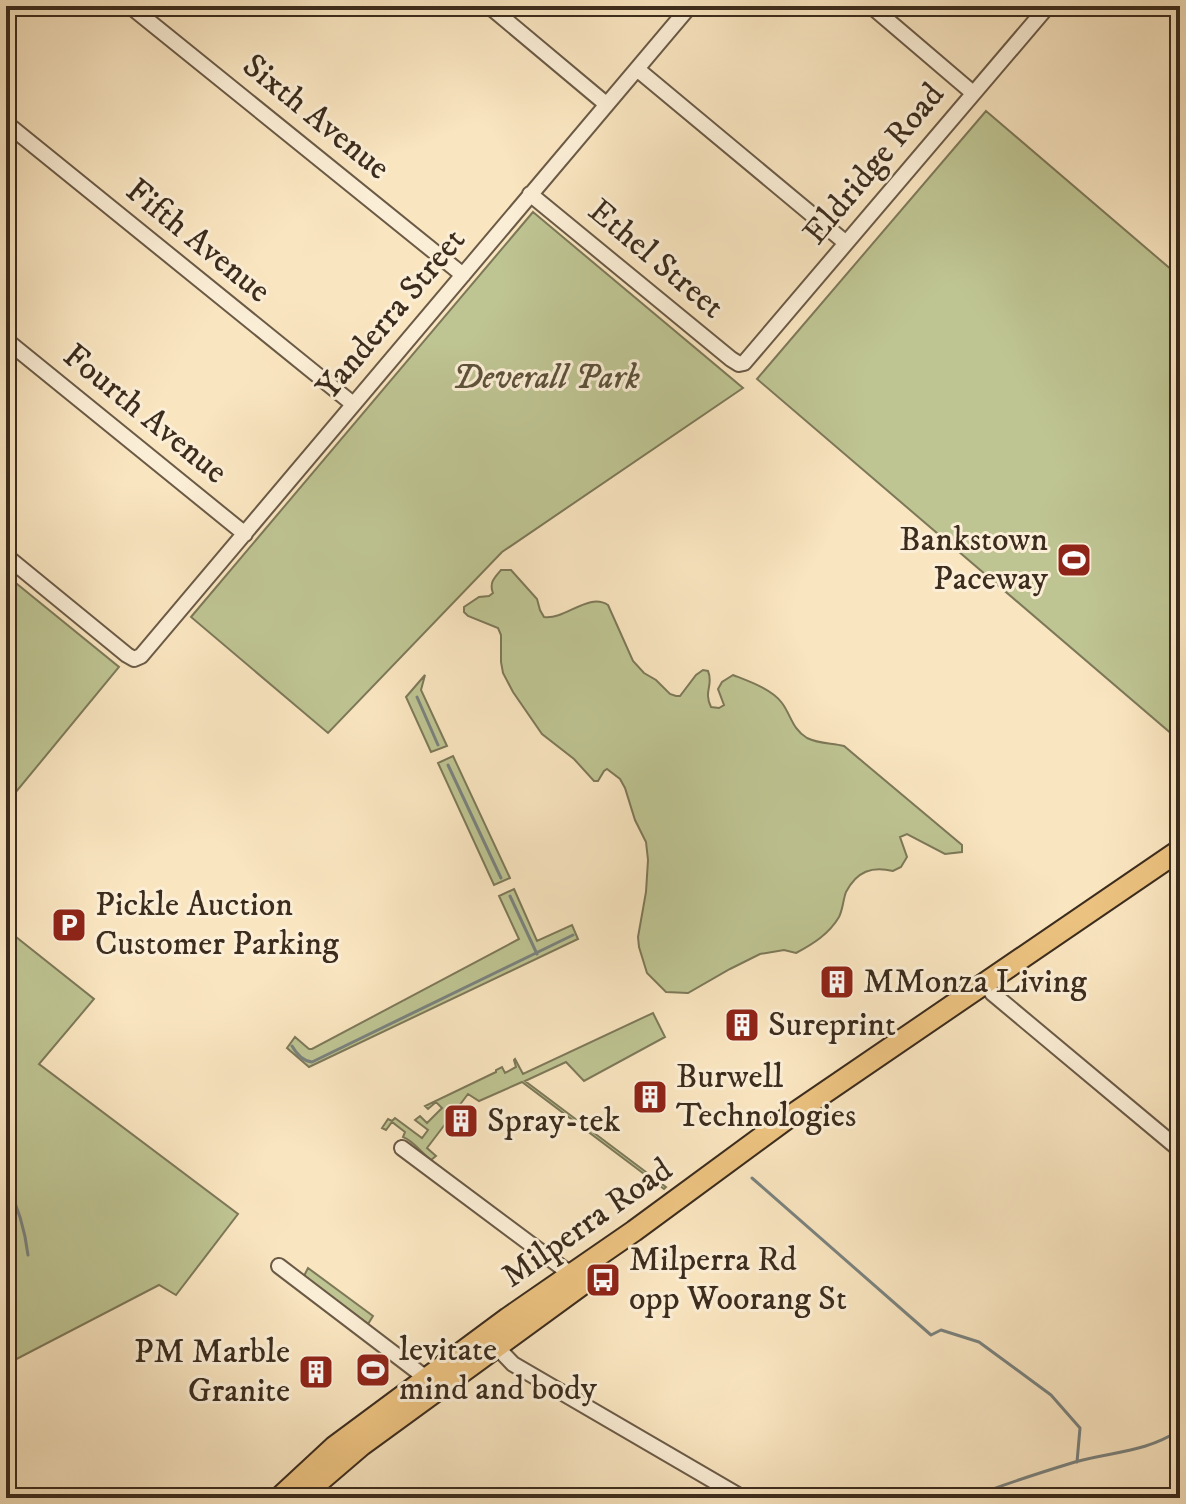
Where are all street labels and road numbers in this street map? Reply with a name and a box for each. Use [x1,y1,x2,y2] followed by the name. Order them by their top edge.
[234,45,398,189] street label: Sixth Avenue
[794,75,954,253] street label: Eldridge Road
[117,170,279,312] street label: Fifth Avenue
[579,190,733,328] street label: Ethel Street
[307,220,475,408] street label: Yanderra Street
[54,335,236,493] street label: Fourth Avenue
[494,1149,680,1297] street label: Milperra Road

